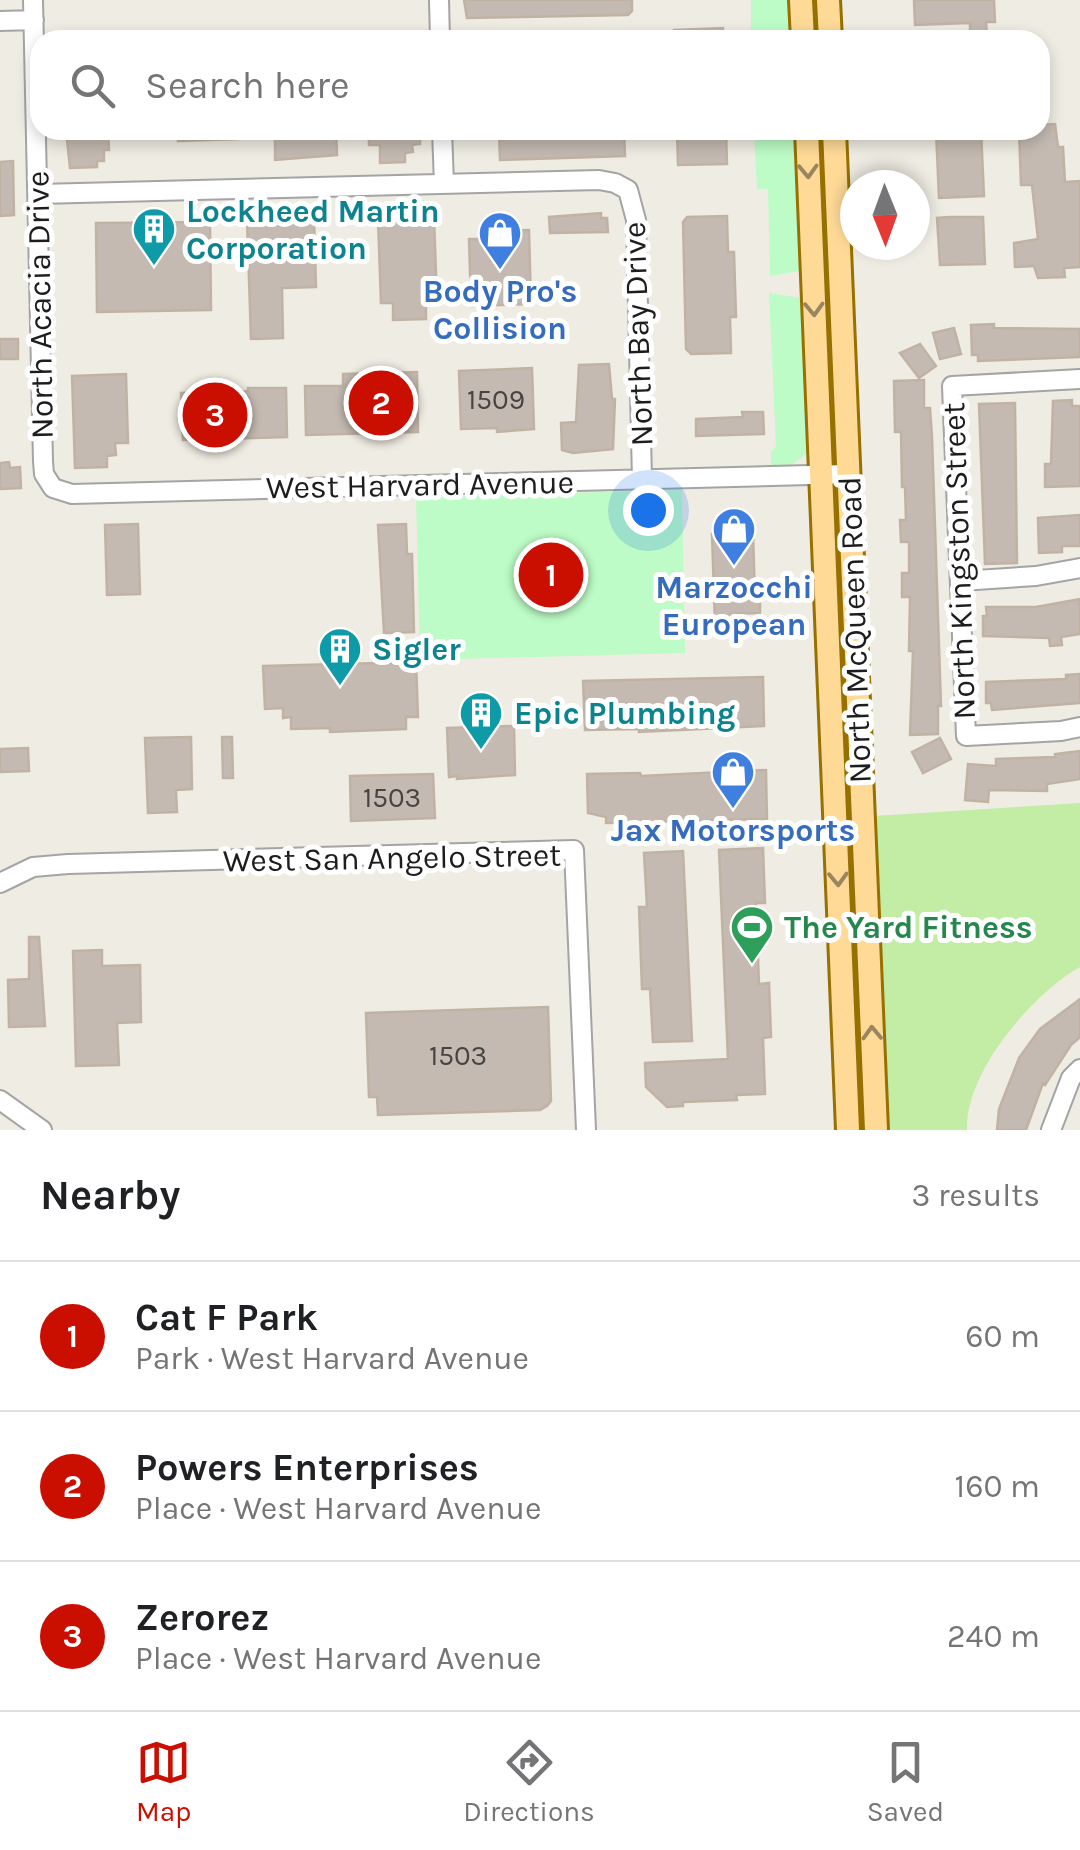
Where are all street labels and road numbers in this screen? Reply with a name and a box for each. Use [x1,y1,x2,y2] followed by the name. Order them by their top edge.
[19,170,61,440] street label: North Acacia Drive
[616,221,660,447] street label: North Bay Drive
[935,402,983,720] street label: North Kingston Street
[266,464,574,506] street label: West Harvard Avenue
[831,476,879,784] street label: North McQueen Road
[222,837,562,879] street label: West San Angelo Street

